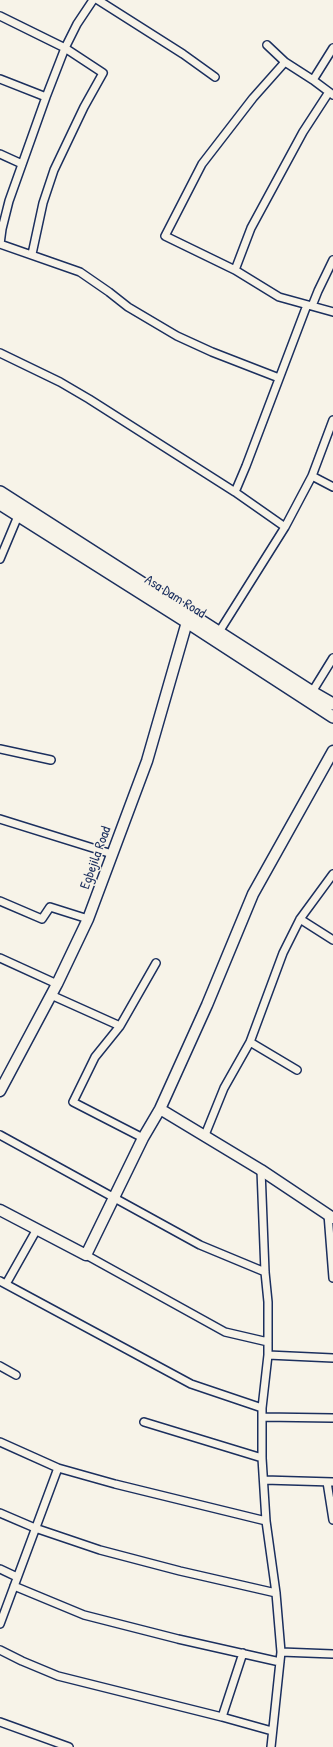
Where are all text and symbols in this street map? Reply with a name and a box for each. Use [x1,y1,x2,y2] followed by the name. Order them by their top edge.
[141,572,209,622] street label: Asa Dam Road
[77,824,115,892] street label: Egbejila Road

